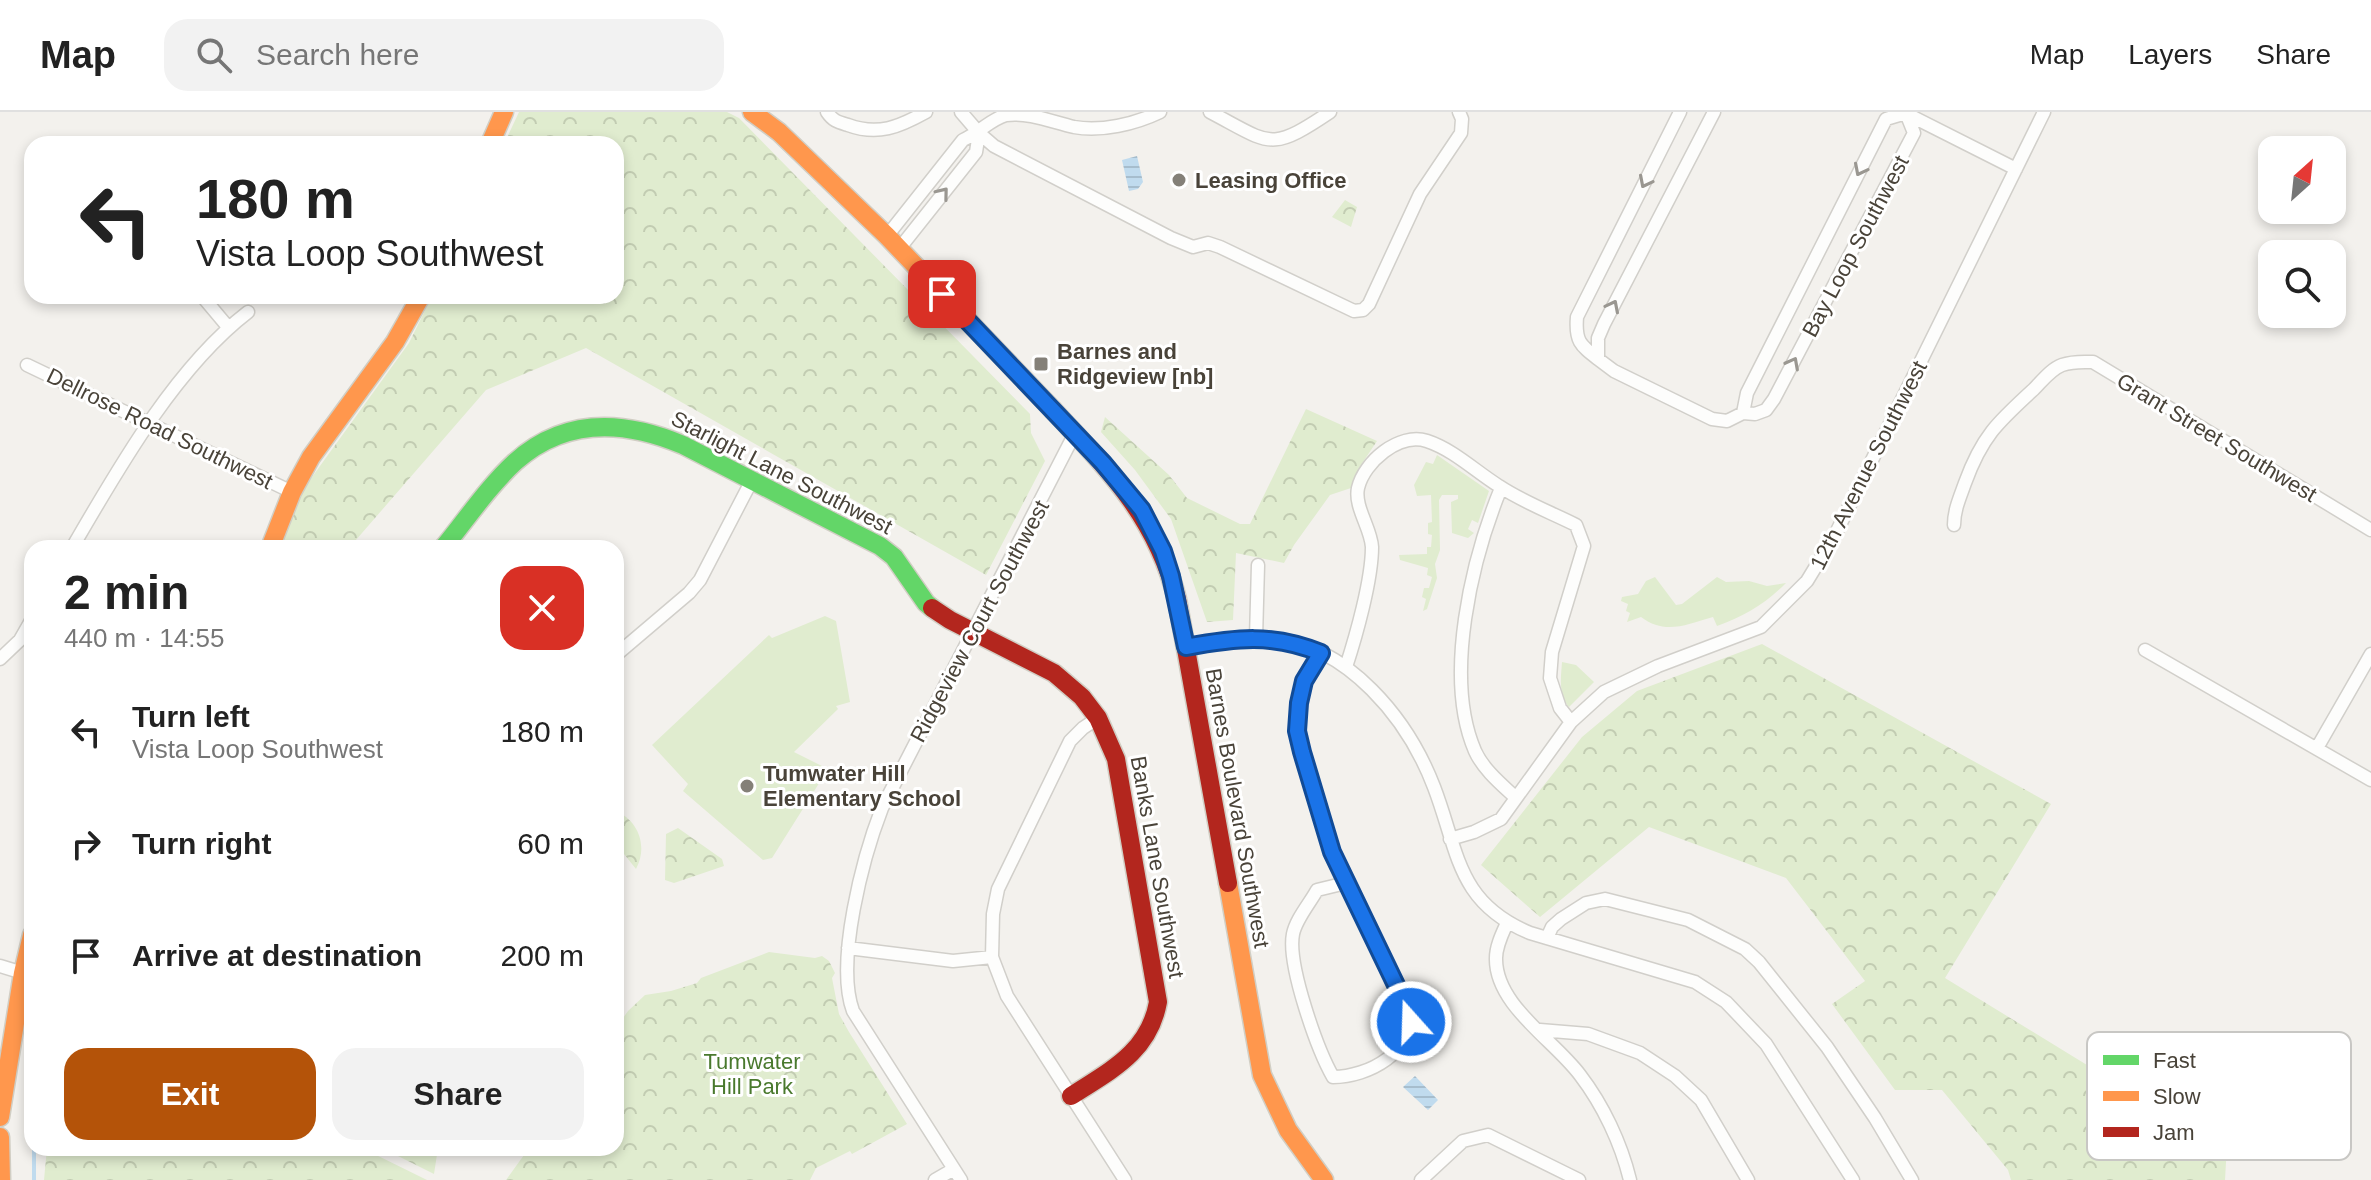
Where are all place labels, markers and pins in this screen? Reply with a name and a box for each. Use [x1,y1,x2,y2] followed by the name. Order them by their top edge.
[1195,168,1347,193] place label: Leasing Office
[1170,171,1188,189] marker: Leasing Office
[908,260,976,328] pin
[1057,339,1213,389] place label: Barnes and Ridgeview [nb]
[1032,355,1050,373] marker: Barnes and Ridgeview [nb]
[763,761,961,811] place label: Tumwater Hill Elementary School
[738,777,756,795] marker: Tumwater Hill Elementary School

